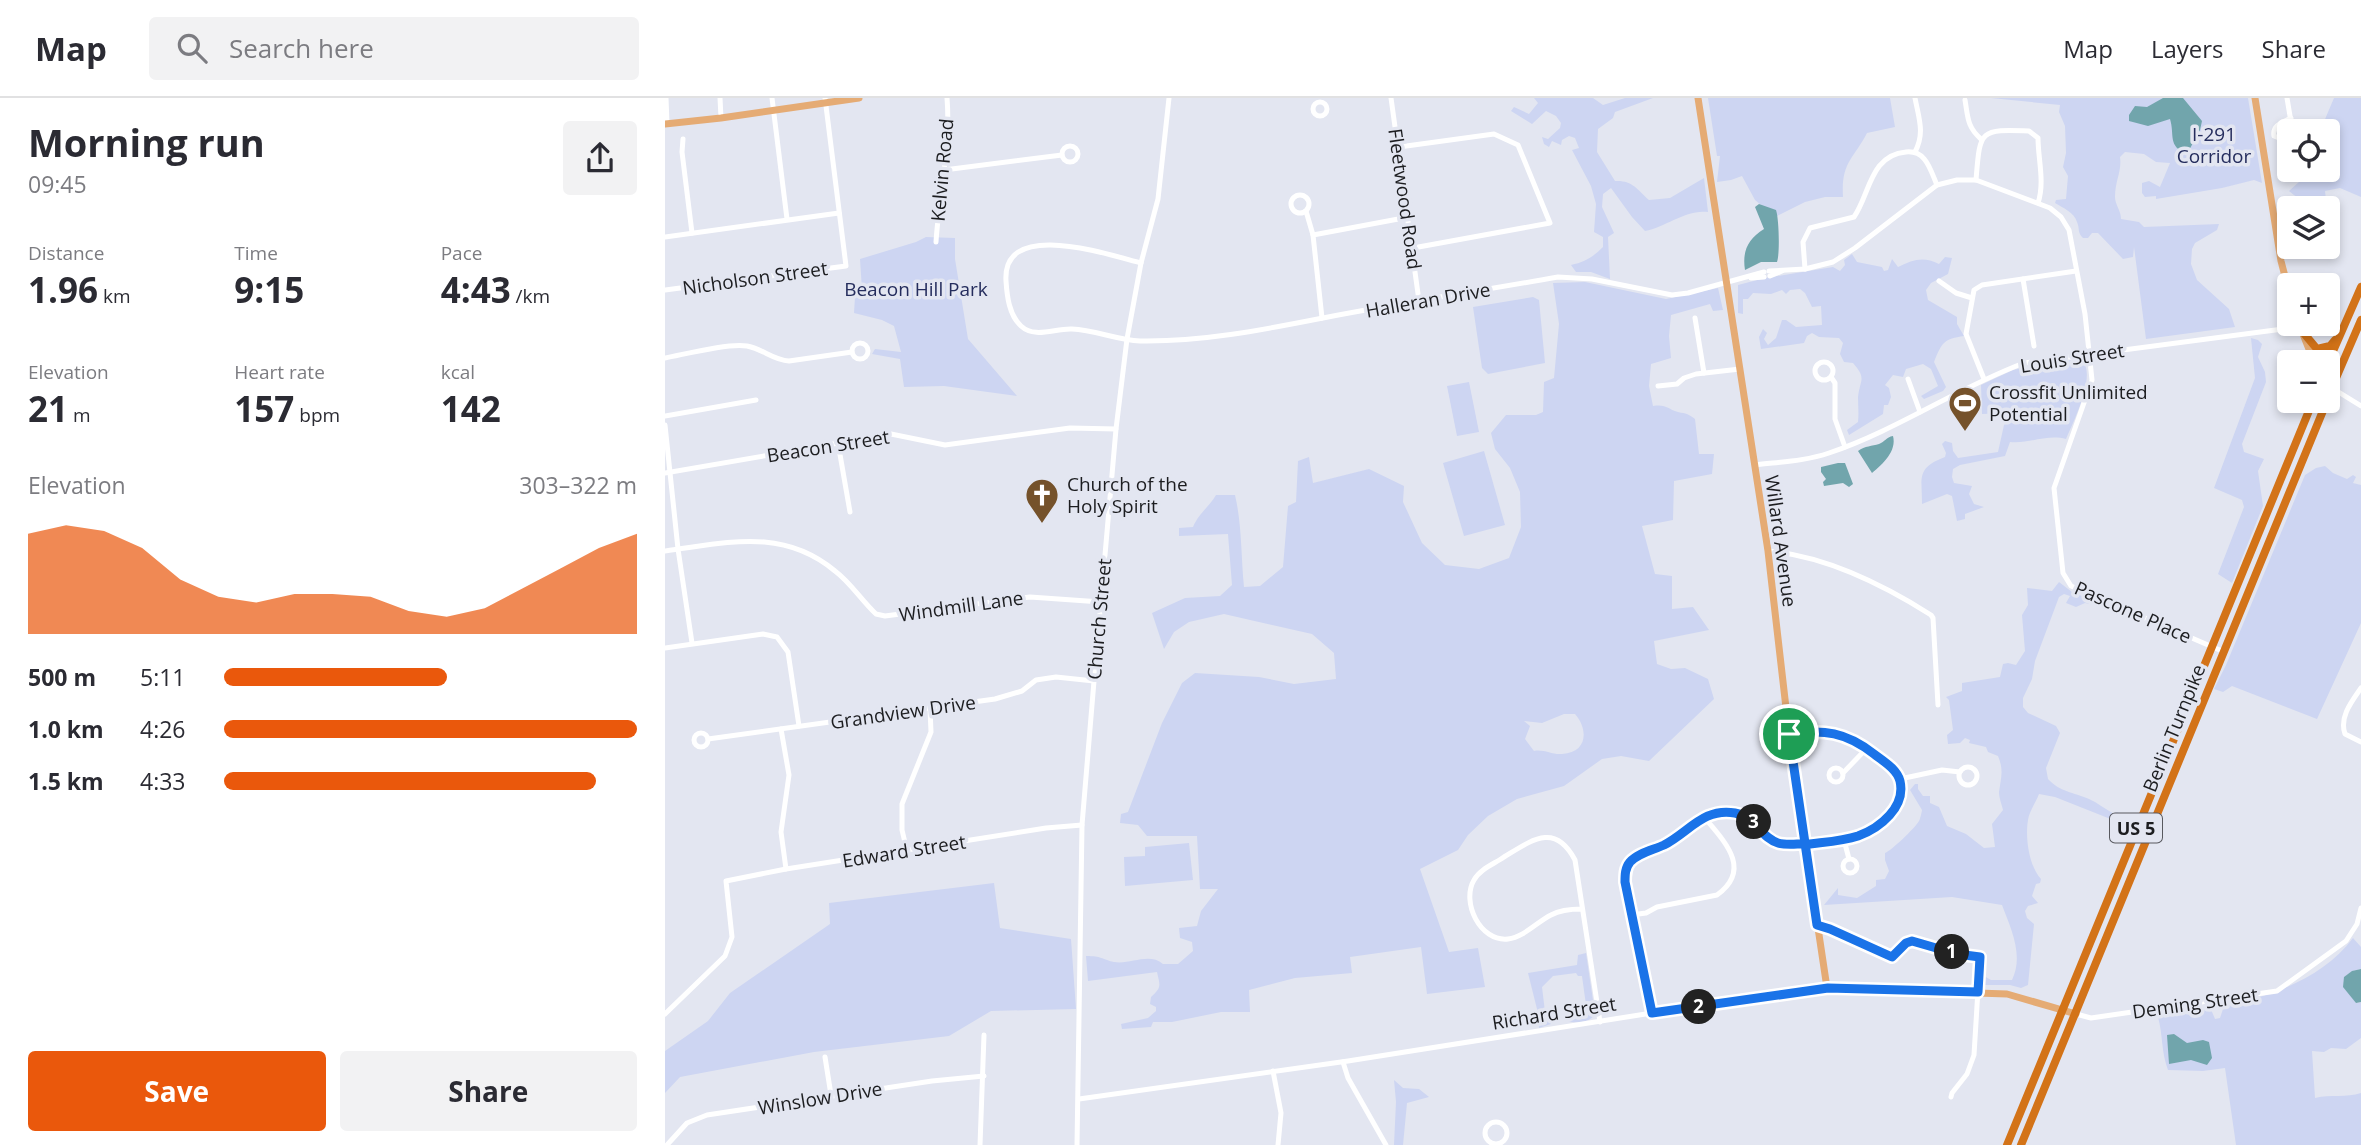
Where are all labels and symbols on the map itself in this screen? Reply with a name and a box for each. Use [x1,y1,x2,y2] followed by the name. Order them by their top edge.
[925,117,959,223] street label: Kelvin Road
[2177,121,2252,169] park label: I-291 Corridor
[1382,127,1428,271] street label: Fleetwood Road
[681,255,829,301] street label: Nicholson Street
[844,276,988,302] park label: Beacon Hill Park
[1364,276,1492,324] street label: Halleran Drive
[2018,337,2126,379] street label: Louis Street
[1989,379,2148,427] place label: Crossfit Unlimited Potential
[1946,384,1984,433] sports icon: Crossfit Unlimited Potential
[765,423,891,469] street label: Beacon Street
[1067,471,1188,519] place label: Church of the Holy Spirit
[1759,473,1803,609] street label: Willard Avenue
[1023,476,1061,525] church icon: Church of the Holy Spirit
[1081,557,1117,681] street label: Church Street
[2070,575,2196,649] street label: Pascone Place
[897,584,1025,628] street label: Windmill Lane
[2137,660,2211,796] street label: Berlin Turnpike
[829,689,977,735] street label: Grandview Drive
[1759,704,1819,764] pin
[1737,804,1771,840] pin: 3
[2110,814,2162,842] road number: US 5
[840,828,968,874] street label: Edward Street
[1935,934,1969,970] pin: 1
[2130,981,2260,1025] street label: Deming Street
[1490,990,1618,1036] street label: Richard Street
[1681,990,1717,1024] pin: 2
[756,1075,884,1121] street label: Winslow Drive

